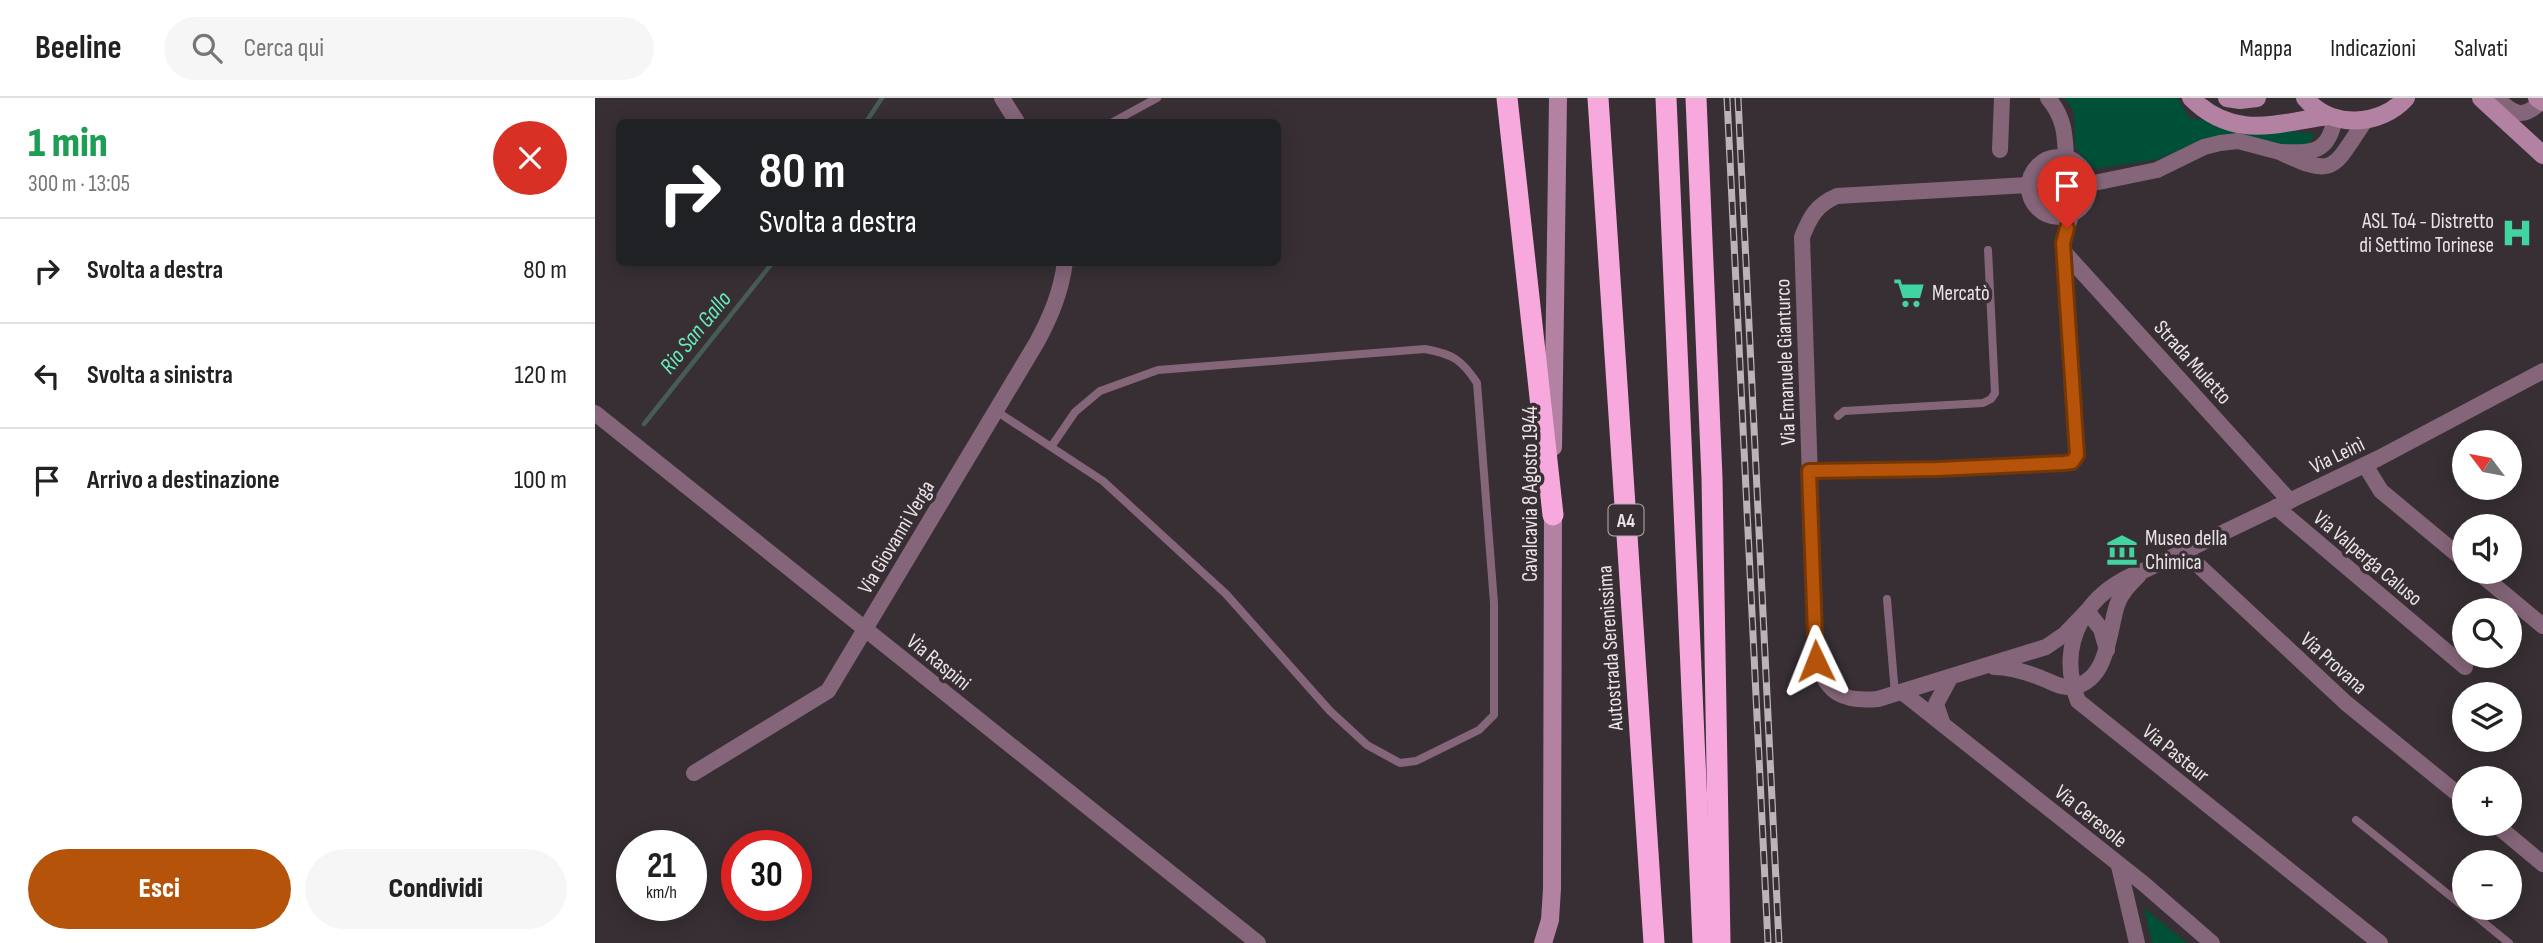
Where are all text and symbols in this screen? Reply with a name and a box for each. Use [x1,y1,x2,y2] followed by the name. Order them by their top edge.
[164,17,654,80] search box
[35,28,122,68] text: Beeline
[188,29,226,67] icon: search
[244,33,324,64] text: Cerca qui
[2240,34,2292,63] text: Mappa
[2330,34,2416,63] text: Indicazioni
[2454,34,2508,63] text: Salvati
[28,118,108,169] text: 1 min
[493,121,567,195] button: close
[759,143,846,202] text: 80 m
[644,147,735,238] icon: right
[2037,156,2097,228] pin
[2048,167,2086,205] icon: arrive
[28,170,130,198] text: 300 m · 13:05
[759,203,917,242] text: Svolta a destra
[2359,209,2494,258] place label: ASL To4 - Distretto di Settimo Torinese
[2500,216,2534,250] hospital icon: ASL To4 - Distretto di Settimo Torinese
[28,252,66,290] icon: right
[87,255,223,286] text: Svolta a destra
[523,255,567,286] text: 80 m
[1892,276,1926,310] supermarket icon: Mercatò
[1770,278,1801,446] street label: Via Emanuele Gianturco
[1932,281,1990,306] place label: Mercatò
[654,285,738,380] water label: Rio San Gallo
[2148,315,2237,409] street label: Strada Muletto
[28,357,66,395] icon: left
[87,360,233,391] text: Svolta a sinistra
[514,360,567,391] text: 120 m
[1518,406,1543,582] street label: Cavalcavia 8 Agosto 1944
[2452,430,2522,500] north arrow
[2452,430,2522,920] map controls
[2306,432,2369,479] street label: Via Leinì
[28,462,66,500] icon: arrive
[87,465,280,496] text: Arrivo a destinazione
[514,465,567,496] text: 100 m
[853,476,940,598] street label: Via Giovanni Verga
[1609,504,1643,536] road number: A4
[2308,506,2427,611] street label: Via Valperga Caluso
[2452,514,2522,584] button: sound
[2145,526,2227,575] place label: Museo della Chimica
[2105,533,2139,567] museum icon: Museo della Chimica
[1592,565,1629,732] street label: Autostrada Serenissima
[2452,598,2522,668] button: search
[1779,624,1853,698] position arrow
[2295,627,2372,700] street label: Via Provana
[902,629,976,696] street label: Via Raspini
[2452,682,2522,752] button: layers
[2137,719,2214,788] street label: Via Pasteur
[2452,766,2522,836] button: +
[2049,780,2132,853] street label: Via Ceresole
[721,830,812,921] speed limit sign: 30
[647,845,676,888] text: 21
[28,849,291,929] button: Esci
[305,849,567,929] button: Condividi
[2452,850,2522,920] button: −
[646,882,677,903] text: km/h

